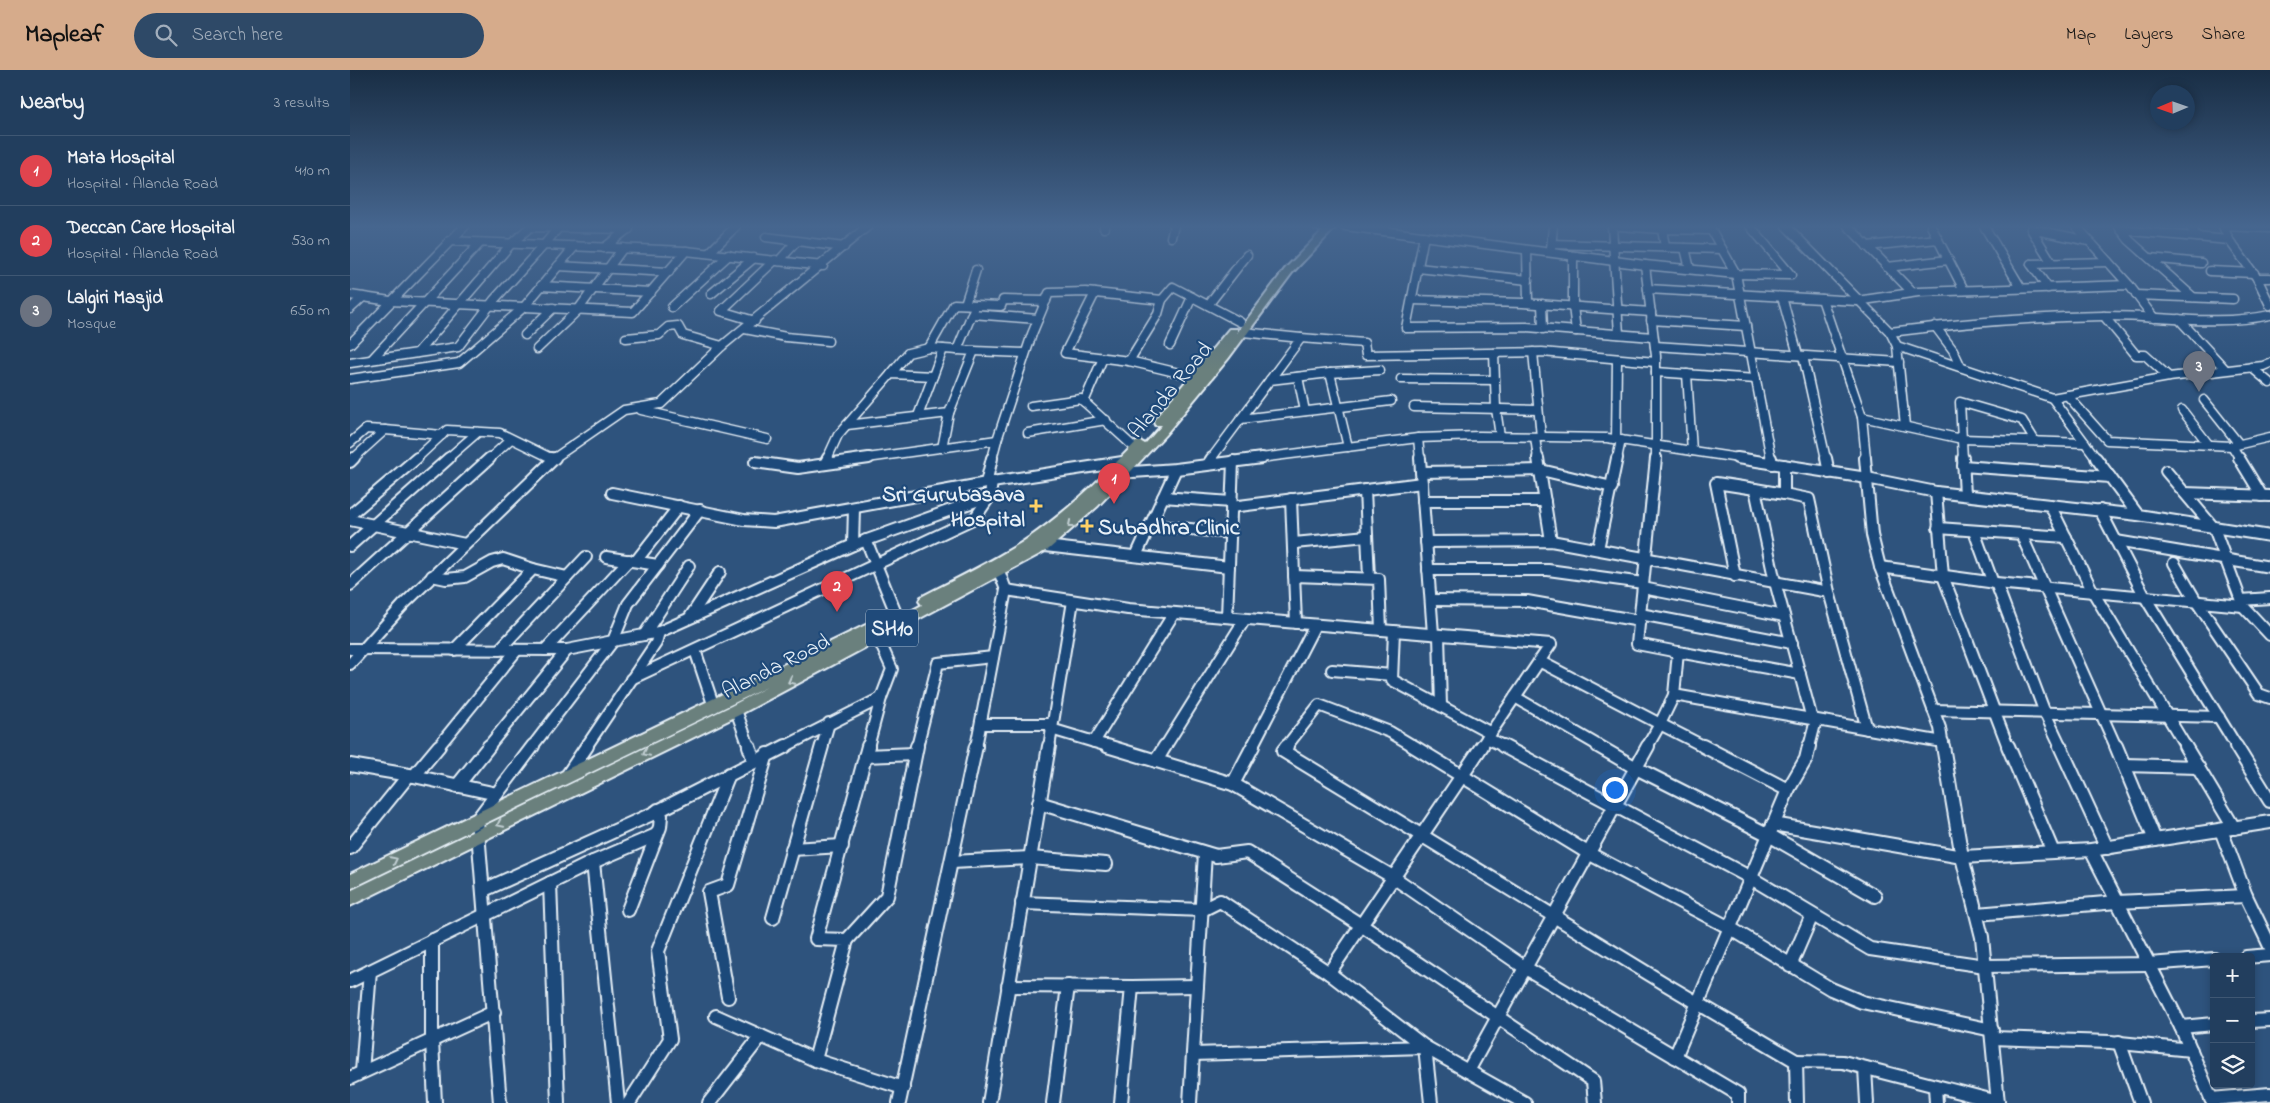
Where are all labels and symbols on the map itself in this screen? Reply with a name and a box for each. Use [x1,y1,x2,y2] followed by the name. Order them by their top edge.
[2150,85,2195,130] north arrow
[1121,336,1221,446] street label: Alanda Road
[2183,351,2215,392] pin: 3
[1098,463,1130,504] pin: 1
[882,480,1025,537] place label: Sri Gurubasava Hospital
[1029,499,1043,513] marker: Sri Gurubasava Hospital
[1098,513,1241,545] place label: Subadhra Clinic
[1080,519,1094,533] marker: Subadhra Clinic
[1067,520,1076,529] one-way arrow
[821,571,853,612] pin: 2
[866,610,918,646] road number: SH10
[717,627,836,709] street label: Alanda Road
[788,674,797,684] one-way arrow
[642,747,651,757] one-way arrow
[1602,777,1628,803] your location
[496,818,505,828] one-way arrow
[389,856,398,866] one-way arrow

